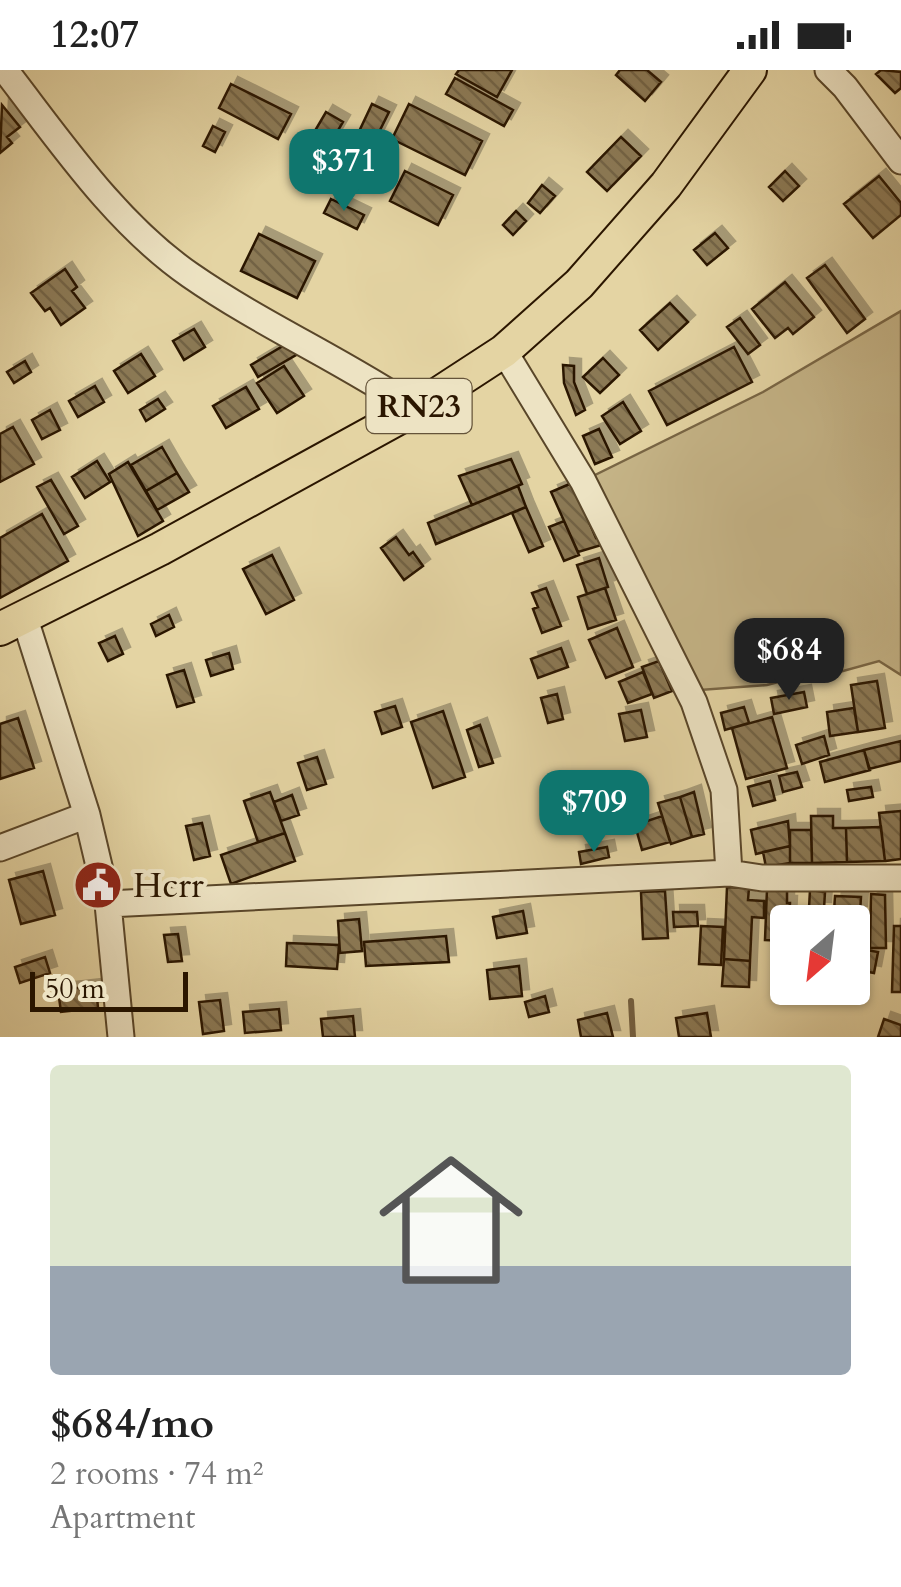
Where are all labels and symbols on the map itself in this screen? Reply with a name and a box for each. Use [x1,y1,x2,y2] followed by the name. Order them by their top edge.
[285,129,403,214] pin: $371
[366,379,472,433] road number: RN23
[730,618,848,703] pin: $684
[535,770,653,855] pin: $709
[72,859,124,911] public building icon: Hcrr
[133,862,204,910] place label: Hcrr
[770,905,870,1005] north arrow
[30,967,188,1011] scale bar

